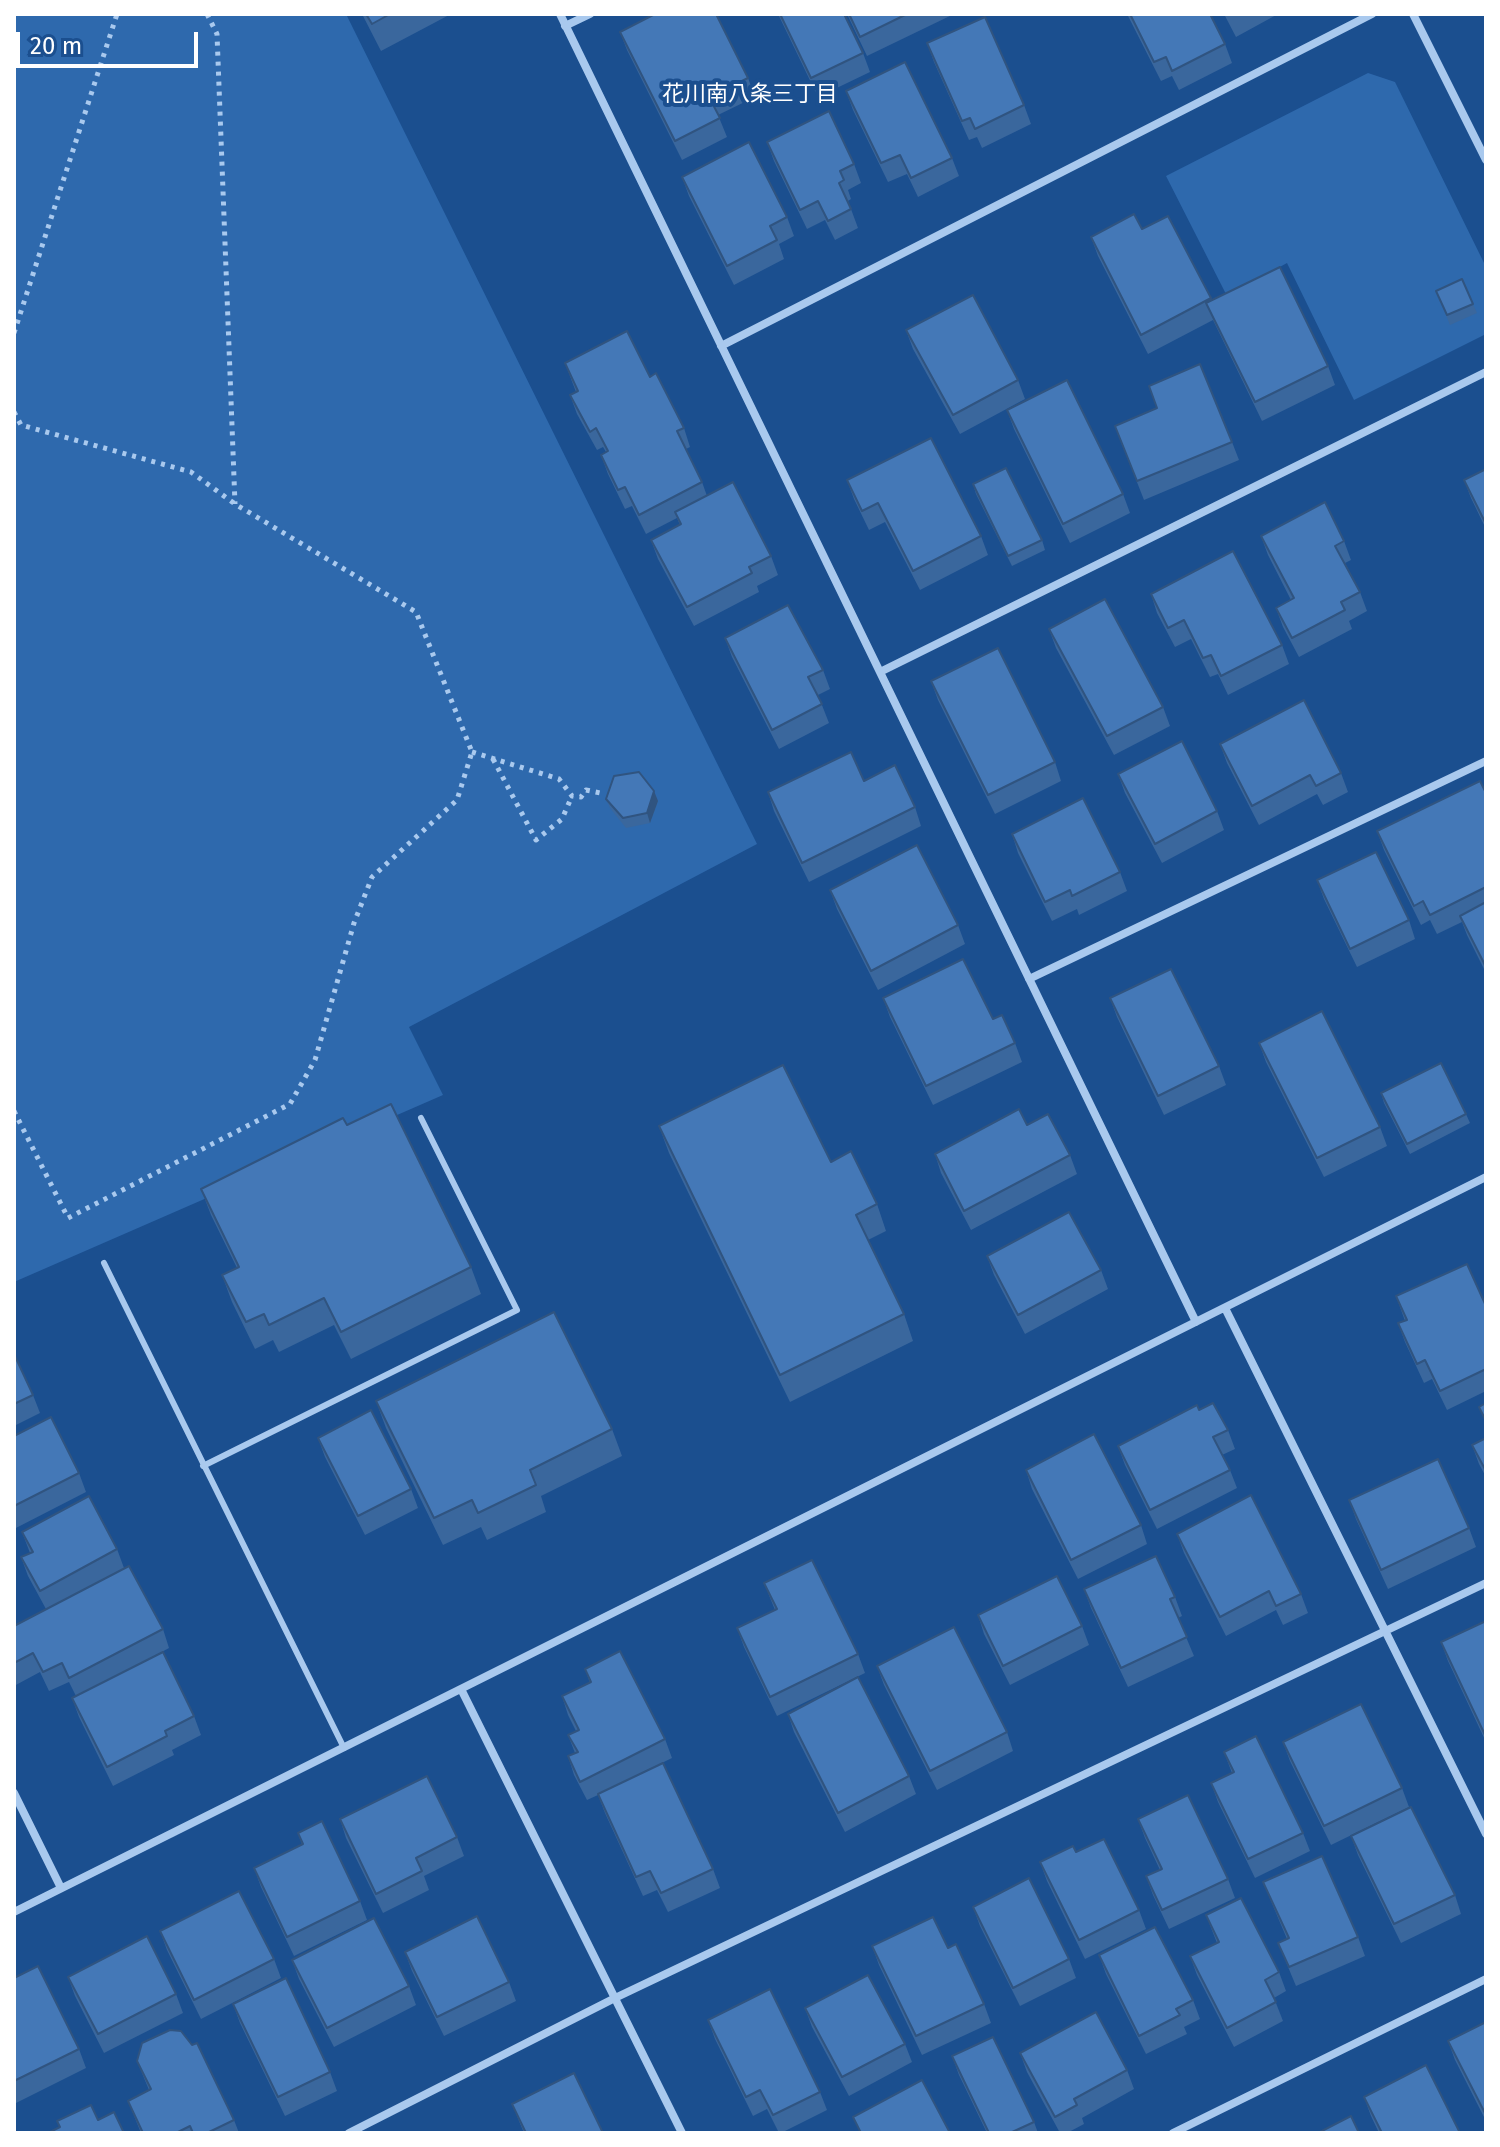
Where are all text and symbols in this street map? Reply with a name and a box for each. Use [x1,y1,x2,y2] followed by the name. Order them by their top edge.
[20,16,202,66] scale bar
[30,32,82,60] text: 20 m
[662,82,838,108] district label: 花川南八条三丁目

